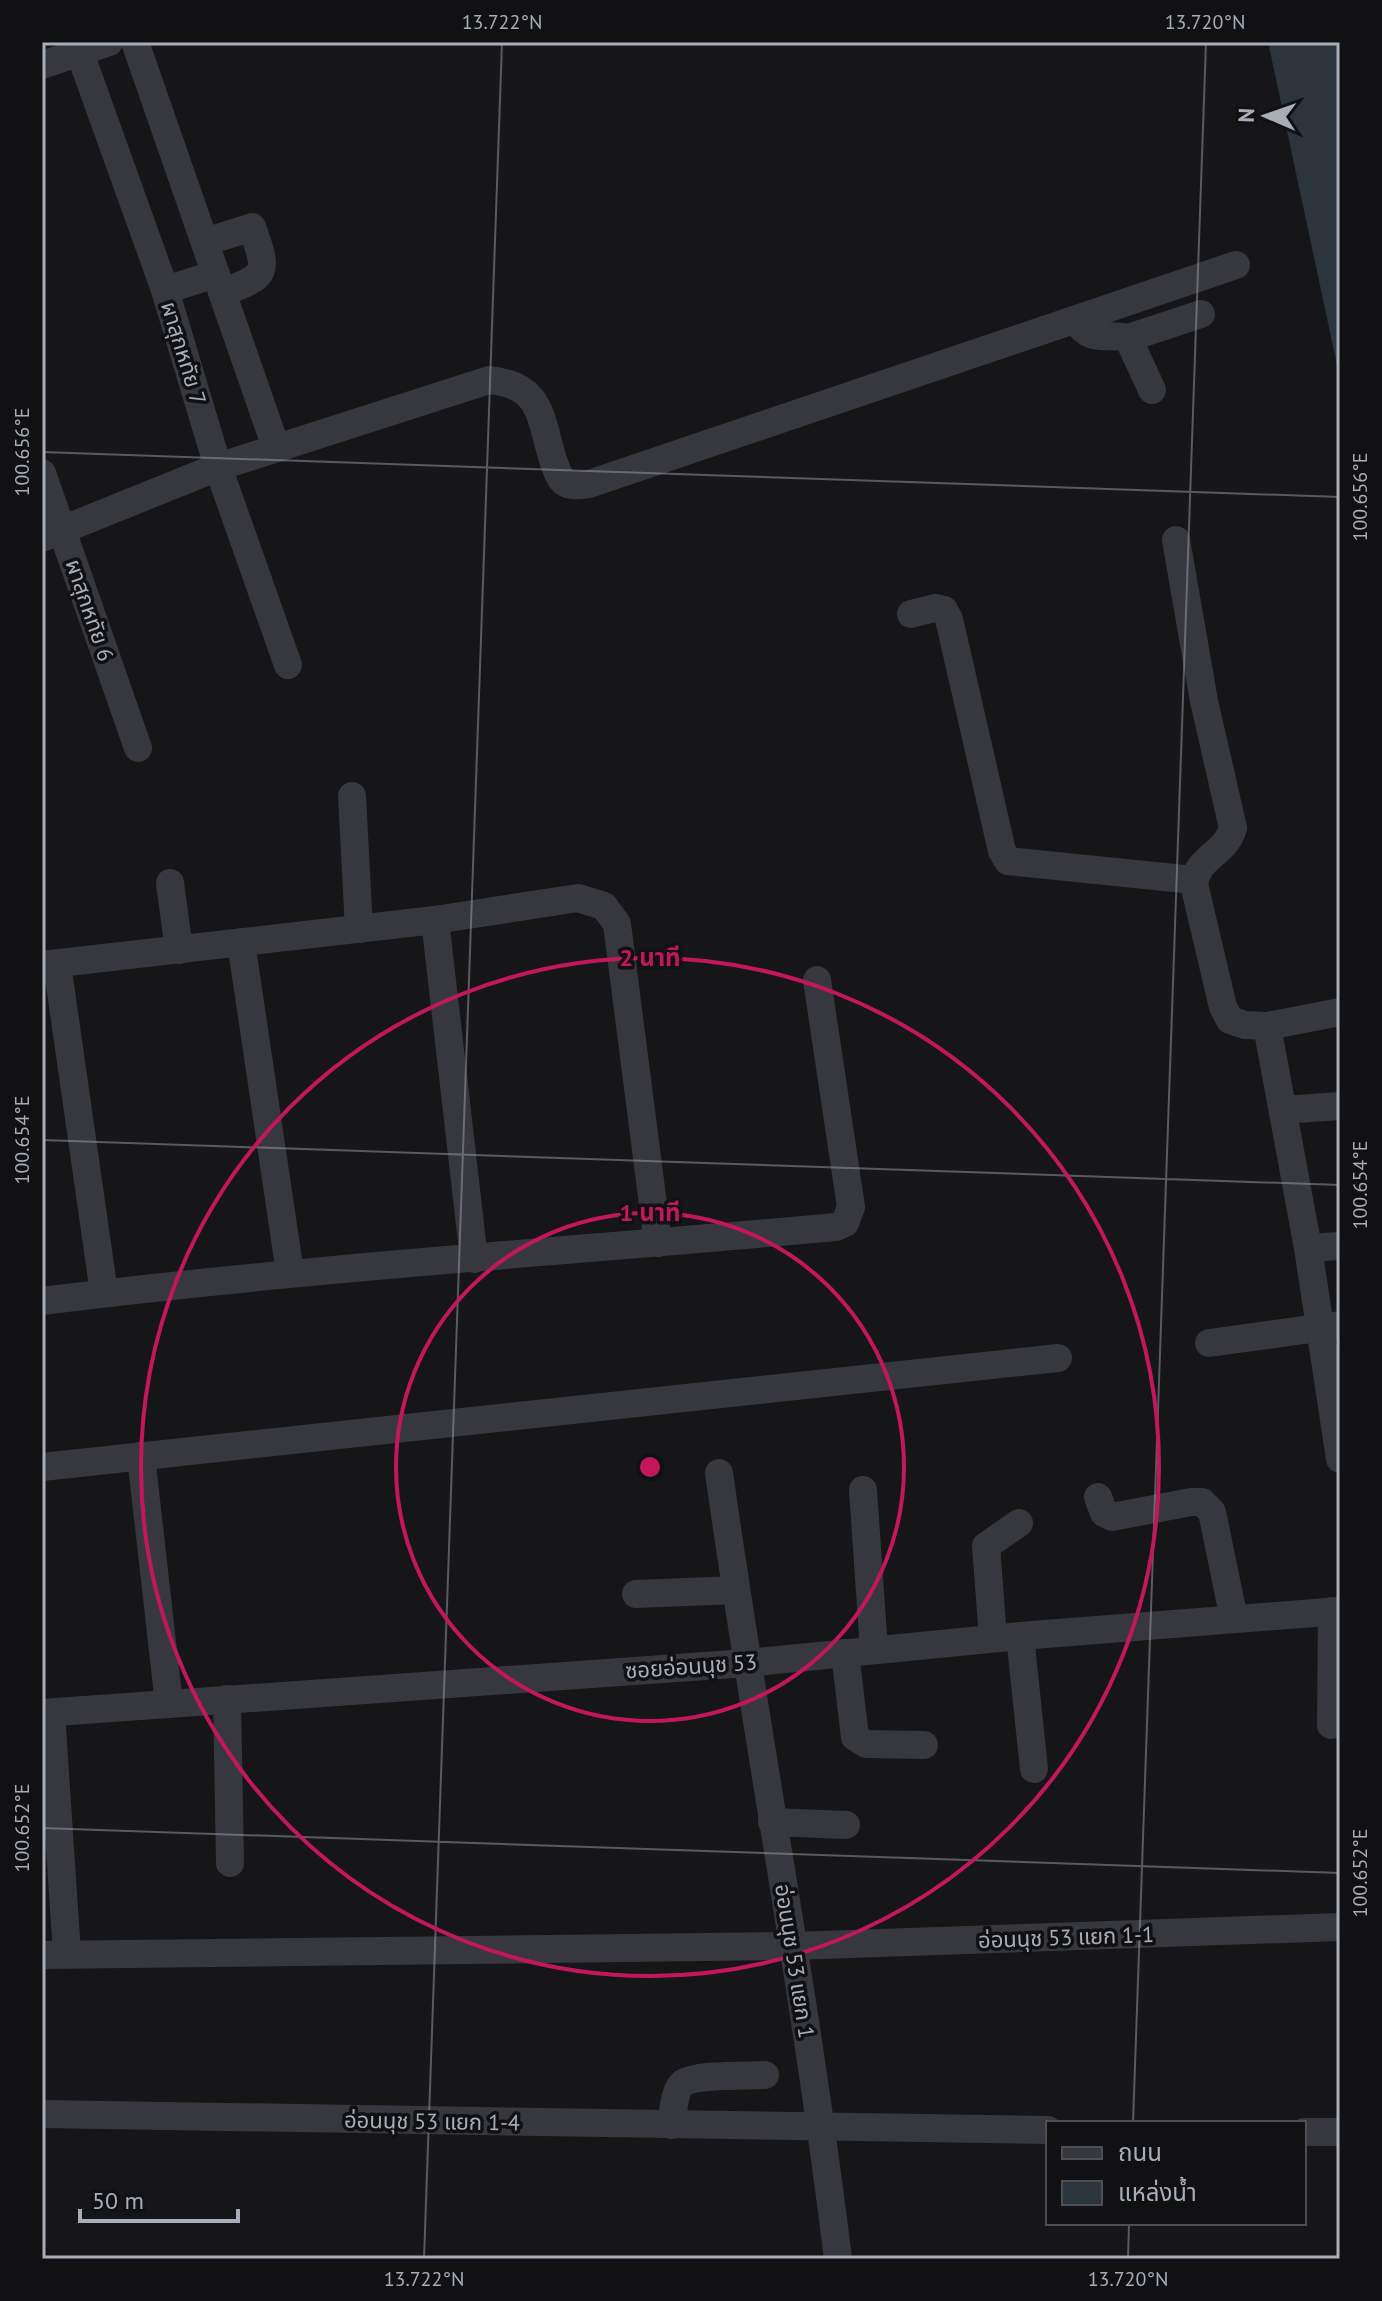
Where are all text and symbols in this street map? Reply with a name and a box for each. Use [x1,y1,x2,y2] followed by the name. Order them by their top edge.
[462,9,542,35] text: 13.722°N
[1165,9,1245,35] text: 13.720°N
[1226,76,1306,156] north arrow
[1232,108,1260,123] text: N
[155,298,213,408] street label: ผาสุกหทัย 7
[9,408,35,496] text: 100.656°E
[1347,453,1373,541] text: 100.656°E
[59,555,121,665] street label: ผาสุกหทัย 6
[619,942,681,973] text: 2 นาที
[9,1096,35,1184] text: 100.654°E
[1347,1141,1373,1229] text: 100.654°E
[619,1197,681,1228] text: 1 นาที
[636,1453,664,1481] centre of rings
[624,1647,758,1685] street label: ซอยอ่อนนุช 53
[9,1784,35,1872] text: 100.652°E
[1347,1829,1373,1917] text: 100.652°E
[769,1882,821,2040] street label: อ่อนนุช 53 แยก 1
[978,1920,1154,1954] street label: อ่อนนุช 53 แยก 1-1
[344,2105,520,2137] street label: อ่อนนุช 53 แยก 1-4
[1046,2121,1306,2225] legend
[1118,2137,1162,2168] text: ถนน
[80,2173,238,2223] scale bar
[1118,2176,1197,2208] text: แหล่งน้ำ
[92,2185,144,2216] text: 50 m
[384,2266,464,2292] text: 13.722°N
[1088,2266,1168,2292] text: 13.720°N

